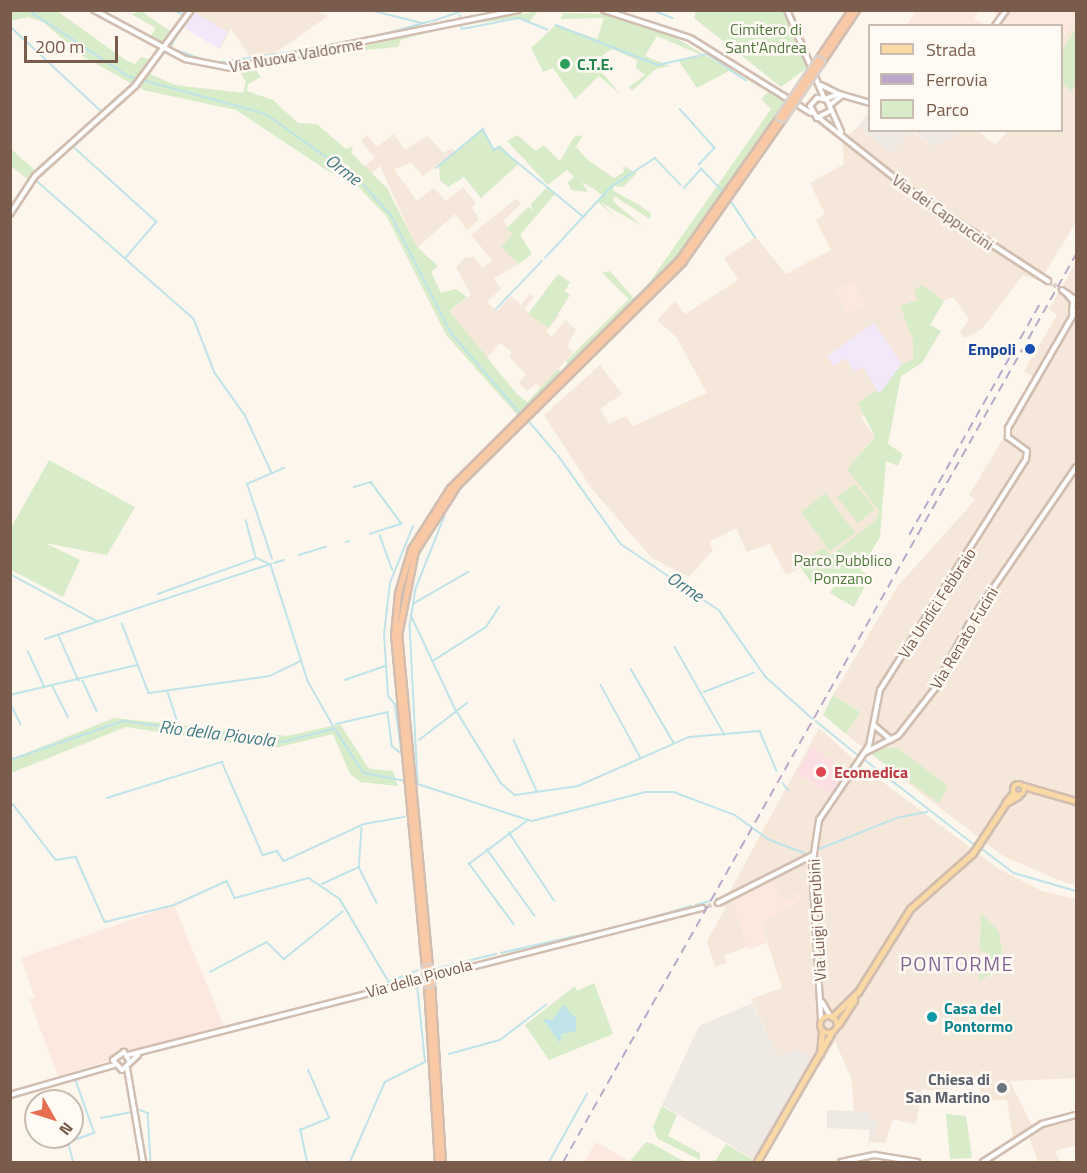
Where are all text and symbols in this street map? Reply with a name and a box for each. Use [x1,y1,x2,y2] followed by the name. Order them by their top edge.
[725,19,807,57] park label: Cimitero di Sant'Andrea
[27,24,122,62] scale bar
[868,24,1063,132] legend
[35,33,84,60] text: 200 m
[228,34,364,76] street label: Via Nuova Valdorme
[926,36,976,63] text: Strada
[577,54,613,74] place label: C.T.E.
[558,57,572,71] marker: C.T.E.
[926,66,987,93] text: Ferrovia
[926,96,969,123] text: Parco
[321,150,365,190] water label: Orme
[889,170,997,254] street label: Via dei Cappuccini
[968,339,1016,359] place label: Empoli
[1021,340,1039,358] marker: Empoli
[894,544,980,662] street label: Via Undici Febbraio
[794,550,892,588] park label: Parco Pubblico Ponzano
[663,567,707,607] water label: Orme
[926,584,1002,692] street label: Via Renato Fucini
[158,716,276,752] water label: Rio della Piovola
[834,762,908,782] place label: Ecomedica
[812,763,830,781] marker: Ecomedica
[804,858,830,982] street label: Via Luigi Cherubini
[900,951,1014,975] district label: PONTORME
[364,955,474,1001] street label: Via della Piovola
[944,998,1013,1036] place label: Casa del Pontormo
[925,1010,939,1024] marker: Casa del Pontormo
[906,1069,990,1107] place label: Chiesa di San Martino
[995,1081,1009,1095] marker: Chiesa di San Martino
[24,1089,84,1149] north arrow
[54,1117,79,1141] text: N

